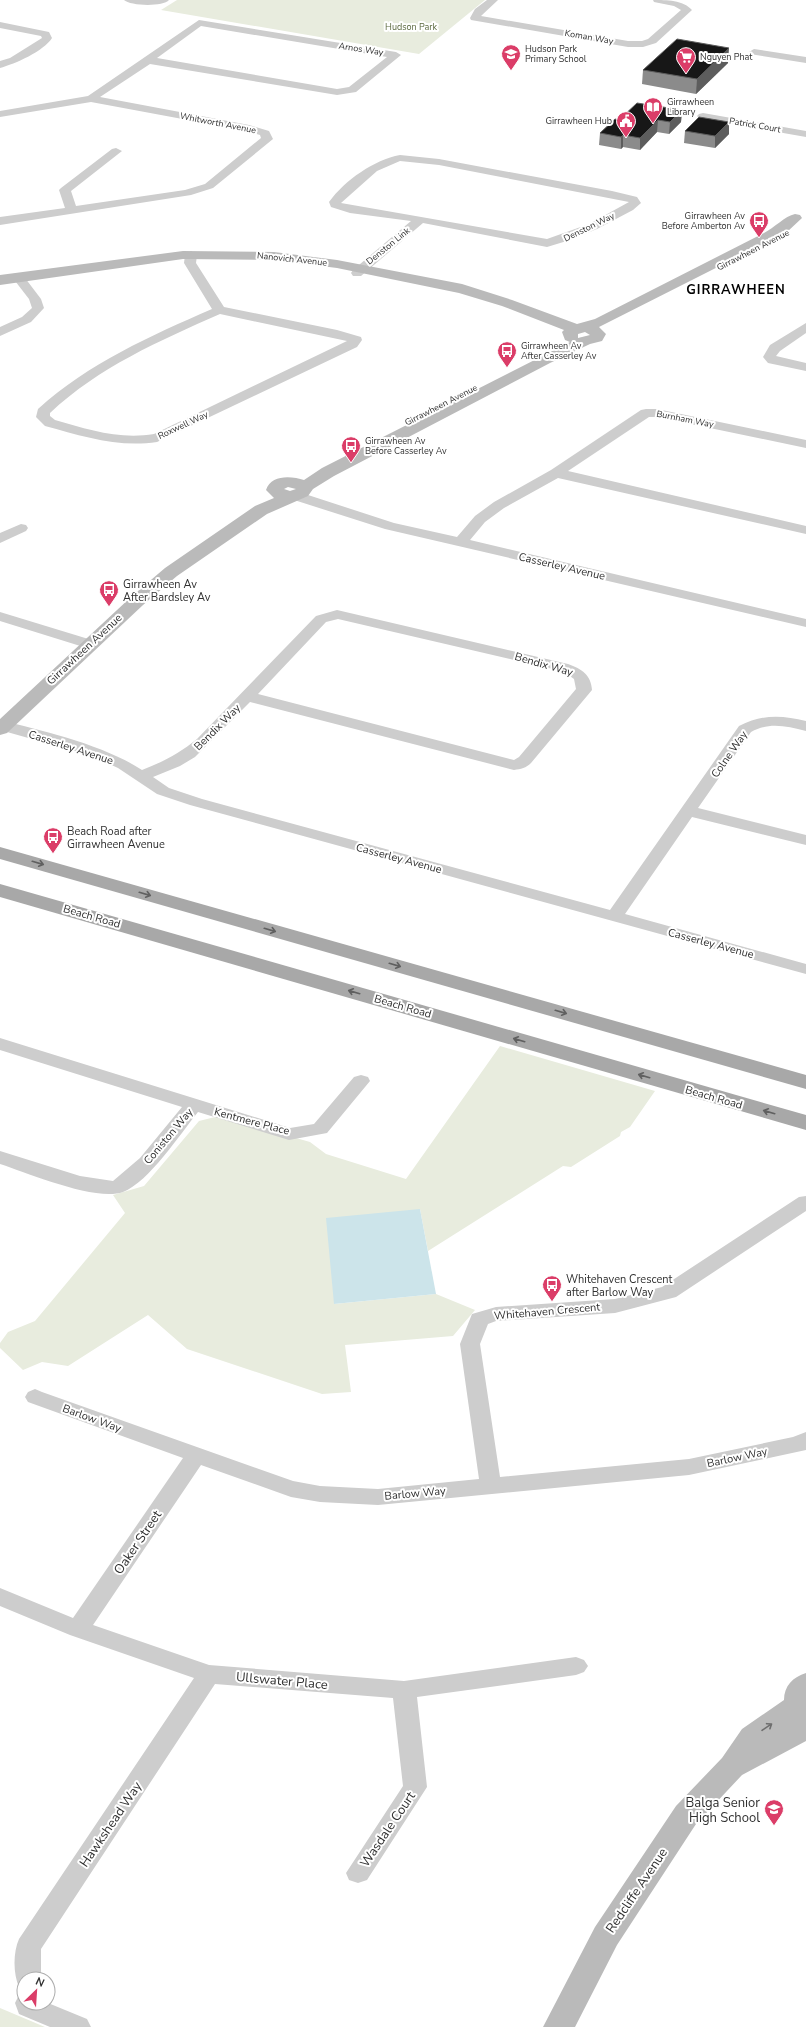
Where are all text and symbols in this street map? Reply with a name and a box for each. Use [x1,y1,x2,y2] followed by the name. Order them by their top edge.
[385,21,437,33] park label: Hudson Park
[564,27,615,47] street label: Koman Way
[338,40,385,59] street label: Arnos Way
[500,43,522,71] school or university icon: Hudson Park Primary School
[525,43,587,65] place label: Hudson Park Primary School
[675,46,697,74] supermarket icon: Nguyen Phat
[700,51,753,63] place label: Nguyen Phat
[642,96,664,124] library icon: Girrawheen Library
[667,96,714,118] place label: Girrawheen Library
[179,110,257,136] street label: Whitworth Avenue
[615,110,637,138] public building icon: Girrawheen Hub
[545,115,612,127] place label: Girrawheen Hub
[728,115,783,136] street label: Patrick Court
[562,209,617,244] street label: Denston Way
[662,210,745,232] place label: Girrawheen Av Before Amberton Av
[748,210,770,238] bus stop icon: Girrawheen Av Before Amberton Av
[364,224,413,267] street label: Denston Link
[715,226,792,274] street label: Girrawheen Avenue
[256,249,328,269] street label: Nanovich Avenue
[686,281,786,299] district label: GIRRAWHEEN
[496,340,518,368] bus stop icon: Girrawheen Av After Casserley Av
[521,340,597,362] place label: Girrawheen Av After Casserley Av
[403,381,480,429] street label: Girrawheen Avenue
[156,408,210,442] street label: Roxwell Way
[655,408,715,431] street label: Burnham Way
[340,435,362,463] bus stop icon: Girrawheen Av Before Casserley Av
[365,435,447,457] place label: Girrawheen Av Before Casserley Av
[517,549,607,584] street label: Casserley Avenue
[123,577,211,605] place label: Girrawheen Av After Bardsley Av
[98,579,120,607] bus stop icon: Girrawheen Av After Bardsley Av
[43,610,125,688] street label: Girrawheen Avenue
[513,649,575,680] street label: Bendix Way
[191,701,244,754] street label: Bendix Way
[27,727,115,768] street label: Casserley Avenue
[708,727,751,781] street label: Colne Way
[67,824,165,852] place label: Beach Road after Girrawheen Avenue
[42,826,64,854] bus stop icon: Beach Road after Girrawheen Avenue
[354,840,444,877] street label: Casserley Avenue
[31,860,44,867] one-way arrow
[139,891,152,898] one-way arrow
[61,901,122,932] street label: Beach Road
[666,925,756,962] street label: Casserley Avenue
[264,927,277,934] one-way arrow
[389,962,402,969] one-way arrow
[347,988,360,995] one-way arrow
[372,991,433,1022] street label: Beach Road
[554,1009,567,1016] one-way arrow
[513,1036,526,1043] one-way arrow
[637,1072,650,1079] one-way arrow
[683,1082,744,1113] street label: Beach Road
[213,1104,291,1139] street label: Kentmere Place
[140,1105,197,1168] street label: Coniston Way
[762,1108,775,1115] one-way arrow
[566,1272,673,1300] place label: Whitehaven Crescent after Barlow Way
[541,1274,563,1302] bus stop icon: Whitehaven Crescent after Barlow Way
[493,1299,601,1324] street label: Whitehaven Crescent
[60,1401,124,1436] street label: Barlow Way
[705,1444,769,1471] street label: Barlow Way
[384,1483,447,1504] street label: Barlow Way
[110,1507,166,1578] street label: Oaker Street
[235,1668,329,1694] street label: Ullswater Place
[761,1723,772,1731] one-way arrow
[76,1778,146,1871] street label: Hawkshead Way
[356,1788,420,1871] street label: Wasdale Court
[685,1794,760,1827] place label: Balga Senior High School
[763,1798,785,1826] school or university icon: Balga Senior High School
[602,1845,672,1937] street label: Redcliffe Avenue
[16,1971,56,2011] north arrow
[33,1974,47,1991] text: N

